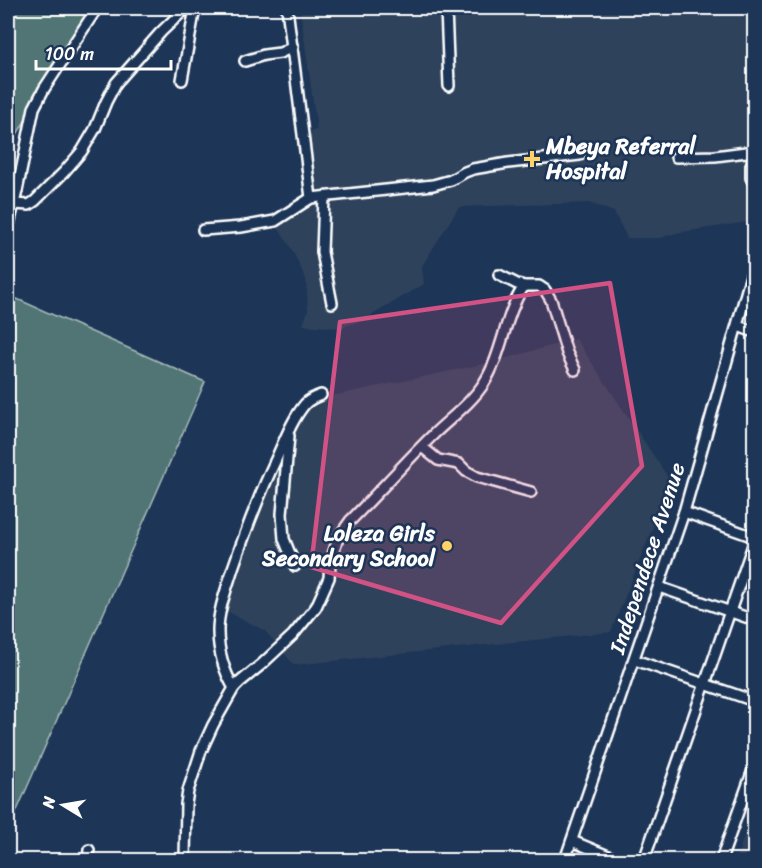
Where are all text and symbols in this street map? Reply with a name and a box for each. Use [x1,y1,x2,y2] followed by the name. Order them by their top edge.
[36,33,171,71] scale bar
[45,38,94,70] text: 100 m
[545,127,696,191] place label: Mbeya Referral Hospital
[523,150,541,168] marker: Mbeya Referral Hospital
[597,457,696,660] street label: Independece Avenue
[261,514,437,578] place label: Loleza Girls Secondary School
[440,539,454,553] marker: Loleza Girls Secondary School
[33,775,93,835] north arrow
[33,793,64,811] text: N

